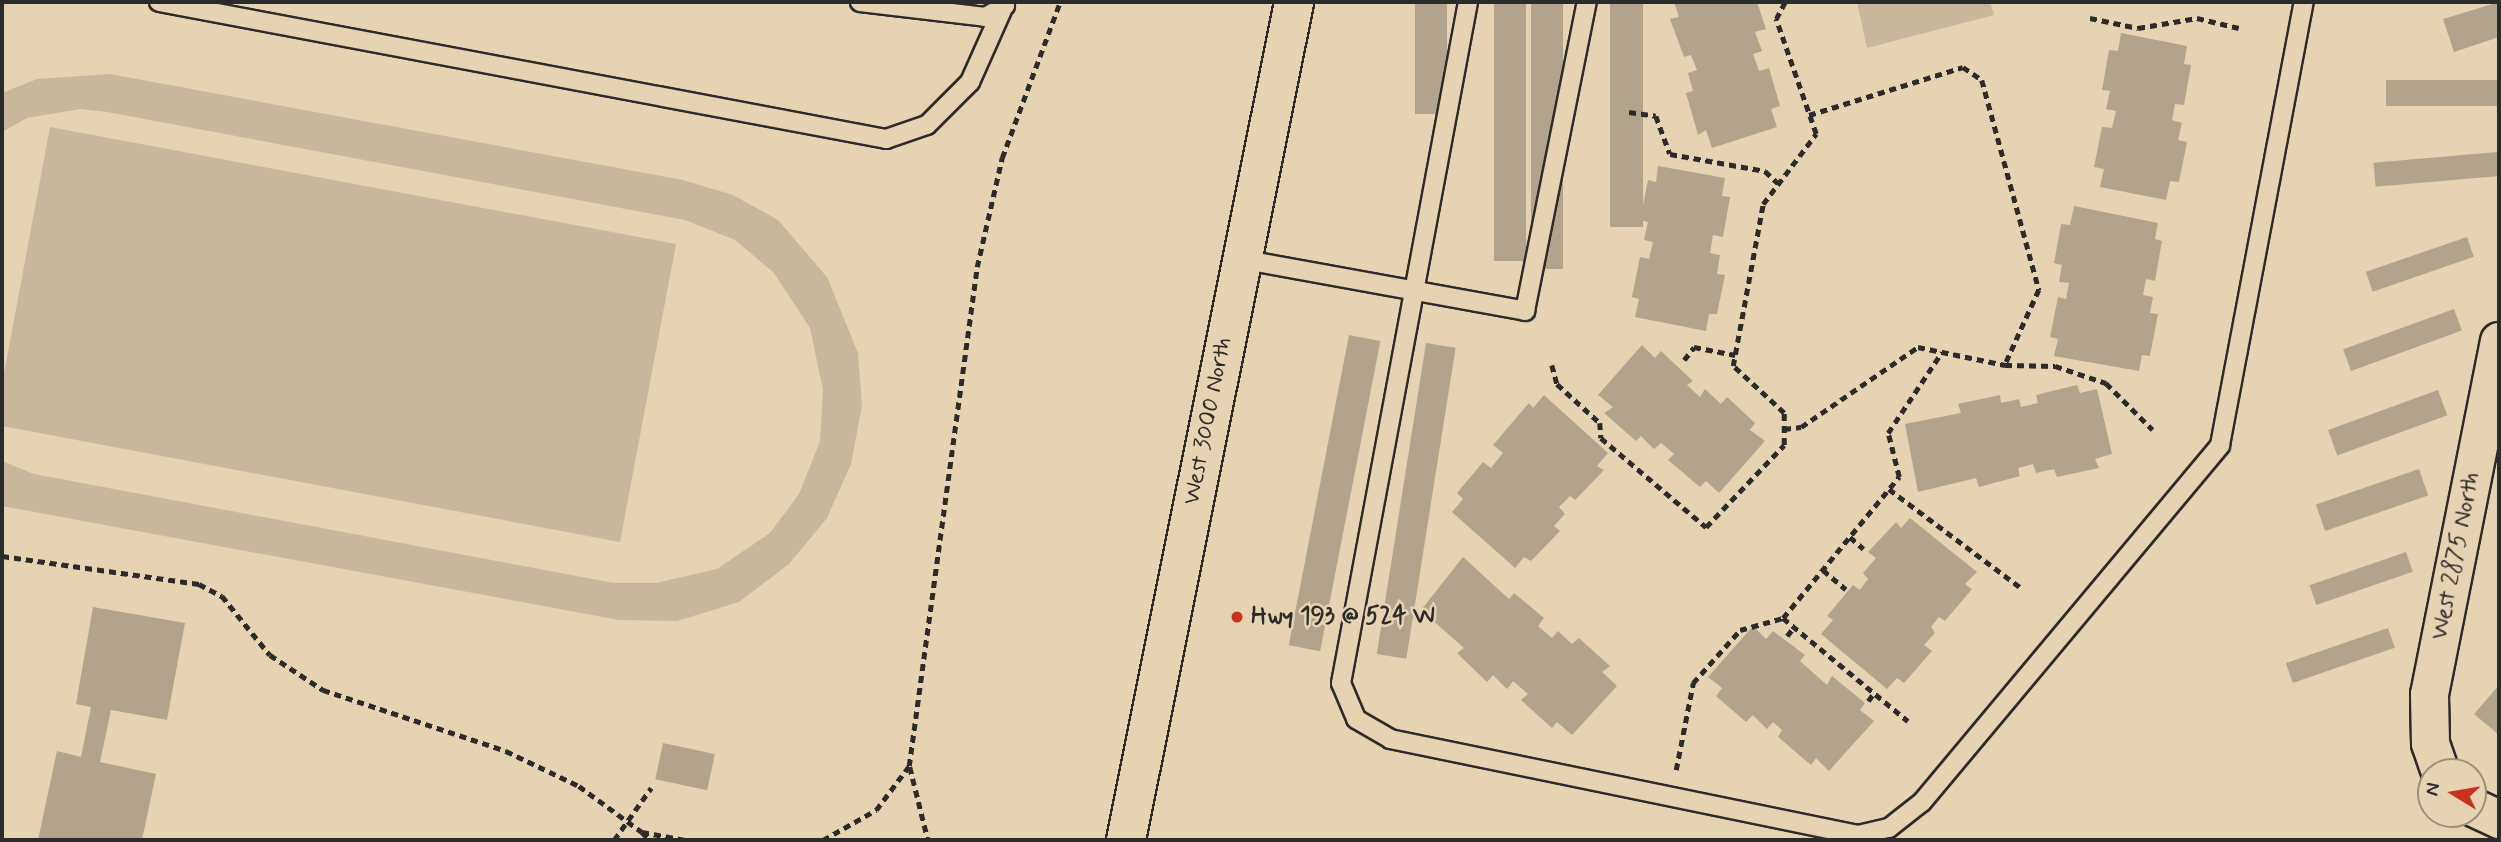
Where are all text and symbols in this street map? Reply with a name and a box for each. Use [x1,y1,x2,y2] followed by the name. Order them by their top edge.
[1178,335,1238,507] street label: West 3000 North
[2426,470,2486,642] street label: West 2875 North
[1251,603,1435,631] place label: Hwy 193 @ 524 W
[1229,609,1245,625] marker: Hwy 193 @ 524 W
[2417,758,2487,828] north arrow
[2419,781,2446,798] text: N

